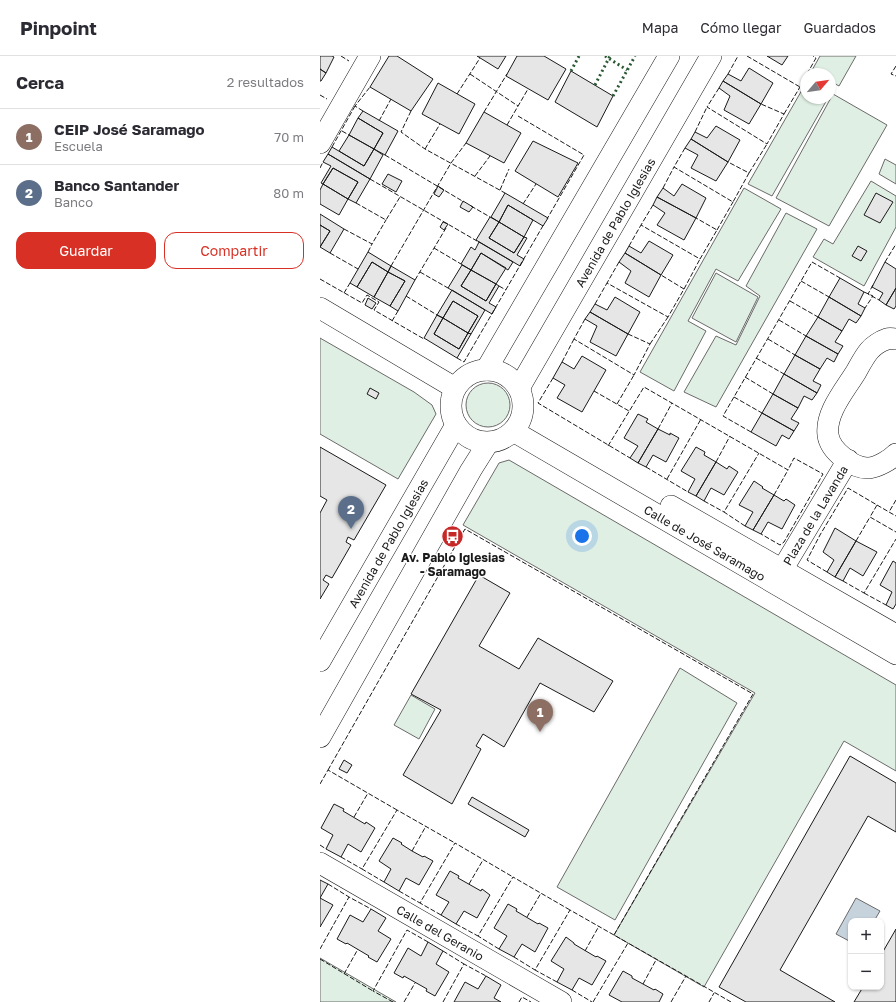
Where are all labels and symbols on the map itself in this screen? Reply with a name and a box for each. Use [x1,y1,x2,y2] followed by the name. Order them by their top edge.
[800,68,836,104] north arrow
[572,155,658,289] street label: Avenida de Pablo Iglesias
[779,463,851,568] street label: Plaza de la Lavanda
[345,476,431,610] street label: Avenida de Pablo Iglesias
[338,496,364,529] pin: 2
[641,502,768,584] street label: Calle de José Saramago
[440,523,466,549] bus stop icon: Av. Pablo Iglesias - Saramago
[572,526,592,546] your location
[401,550,505,579] place label: Av. Pablo Iglesias - Saramago
[527,699,553,732] pin: 1
[394,901,487,964] street label: Calle del Geranio

